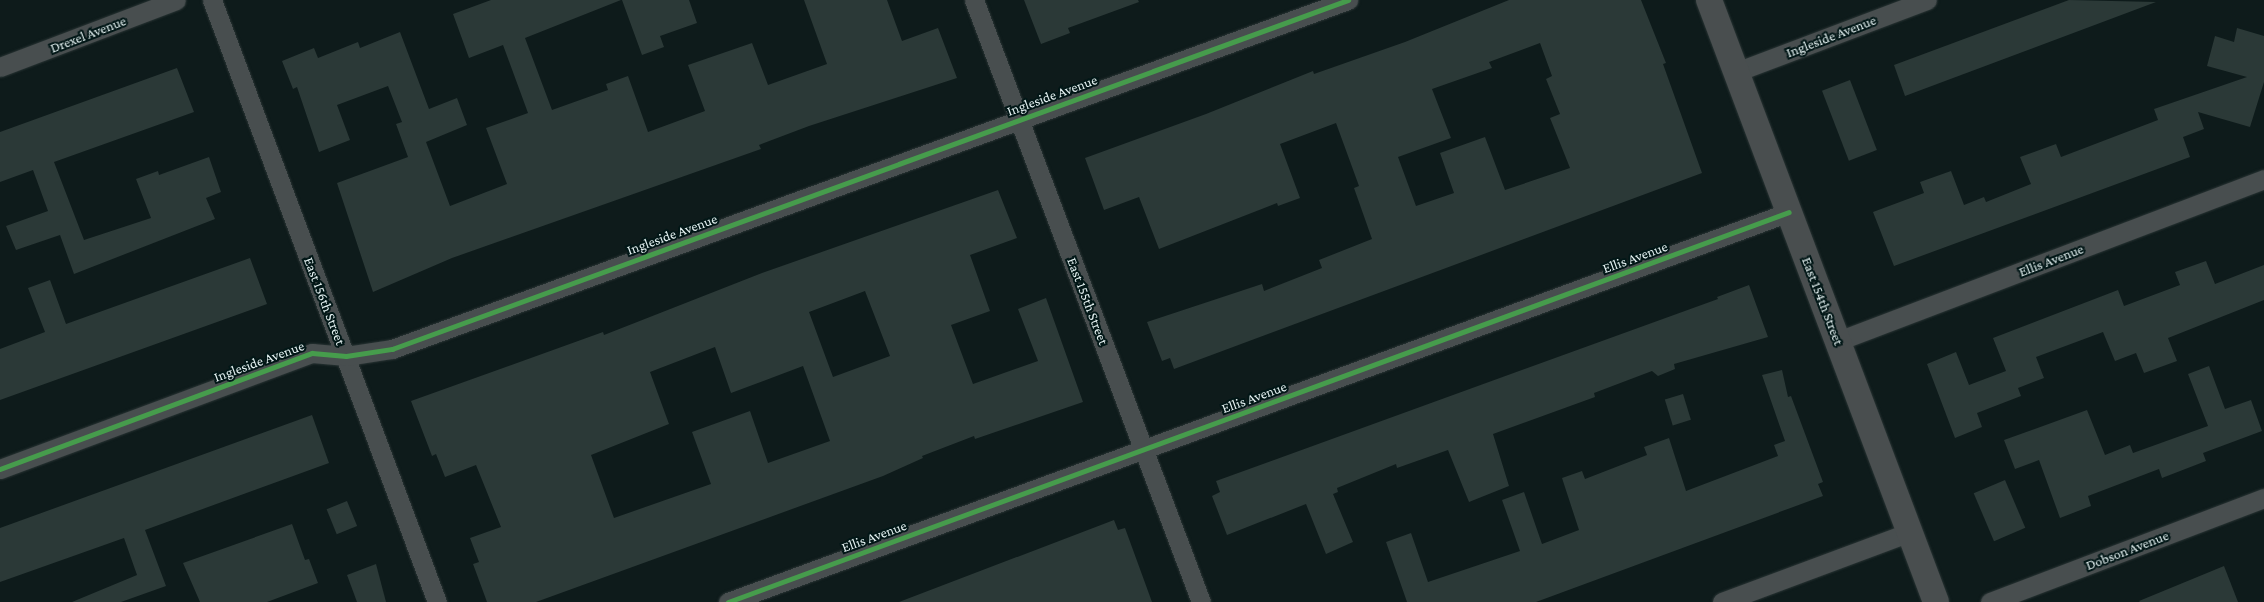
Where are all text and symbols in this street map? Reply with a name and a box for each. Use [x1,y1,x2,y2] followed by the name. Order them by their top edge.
[1784,11,1878,61] street label: Ingleside Avenue
[48,12,128,56] street label: Drexel Avenue
[1005,71,1099,119] street label: Ingleside Avenue
[625,210,719,258] street label: Ingleside Avenue
[1600,237,1670,277] street label: Ellis Avenue
[2016,240,2086,280] street label: Ellis Avenue
[301,255,349,347] street label: East 156th Street
[1064,255,1112,347] street label: East 155th Street
[1799,255,1847,347] street label: East 154th Street
[212,337,306,385] street label: Ingleside Avenue
[1219,377,1289,417] street label: Ellis Avenue
[839,516,909,556] street label: Ellis Avenue
[2083,527,2171,573] street label: Dobson Avenue

